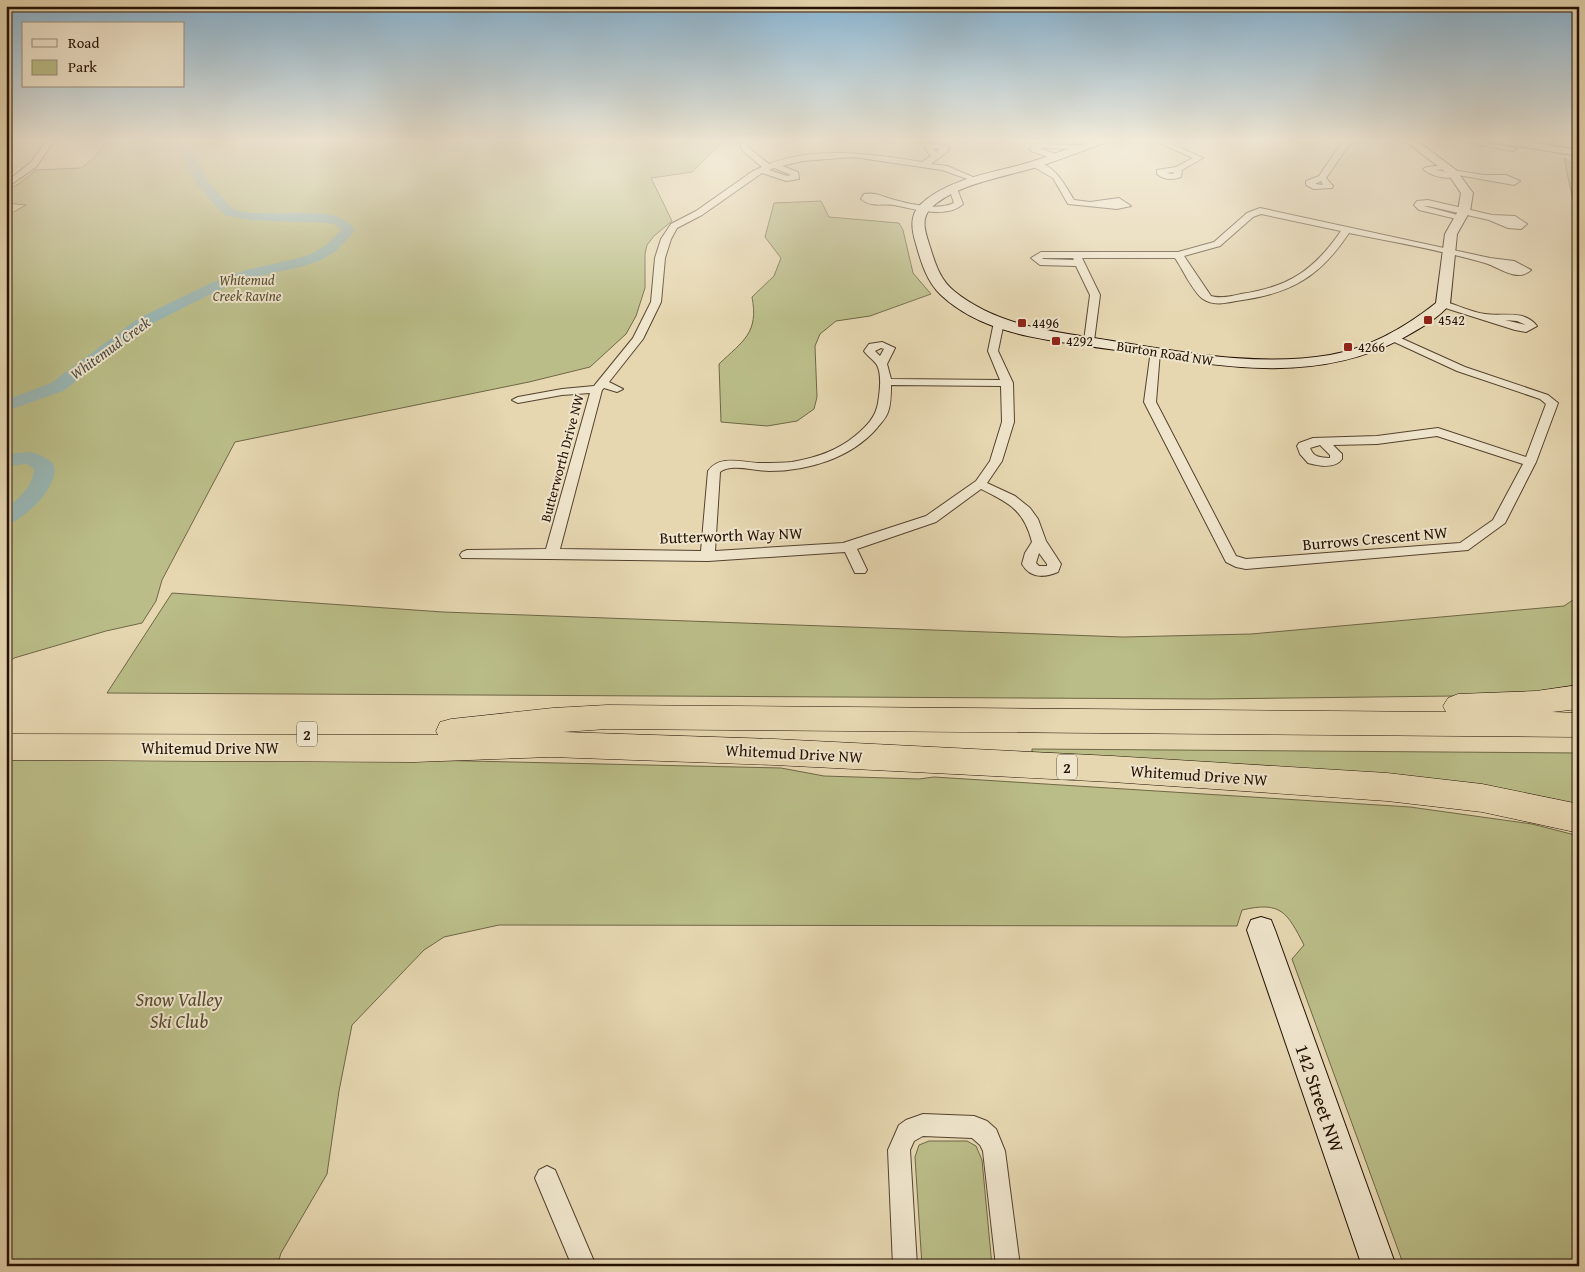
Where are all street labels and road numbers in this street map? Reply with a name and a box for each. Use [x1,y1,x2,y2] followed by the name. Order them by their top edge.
[1115,335,1215,371] street label: Burton Road NW
[535,392,589,524] street label: Butterworth Drive NW
[659,520,803,549] street label: Butterworth Way NW
[1301,520,1449,556] street label: Burrows Crescent NW
[297,722,317,746] road number: 2
[141,736,279,760] street label: Whitemud Drive NW
[725,737,864,769] street label: Whitemud Drive NW
[1057,754,1077,780] road number: 2
[1130,758,1269,792] street label: Whitemud Drive NW
[1288,1040,1352,1156] street label: 142 Street NW

